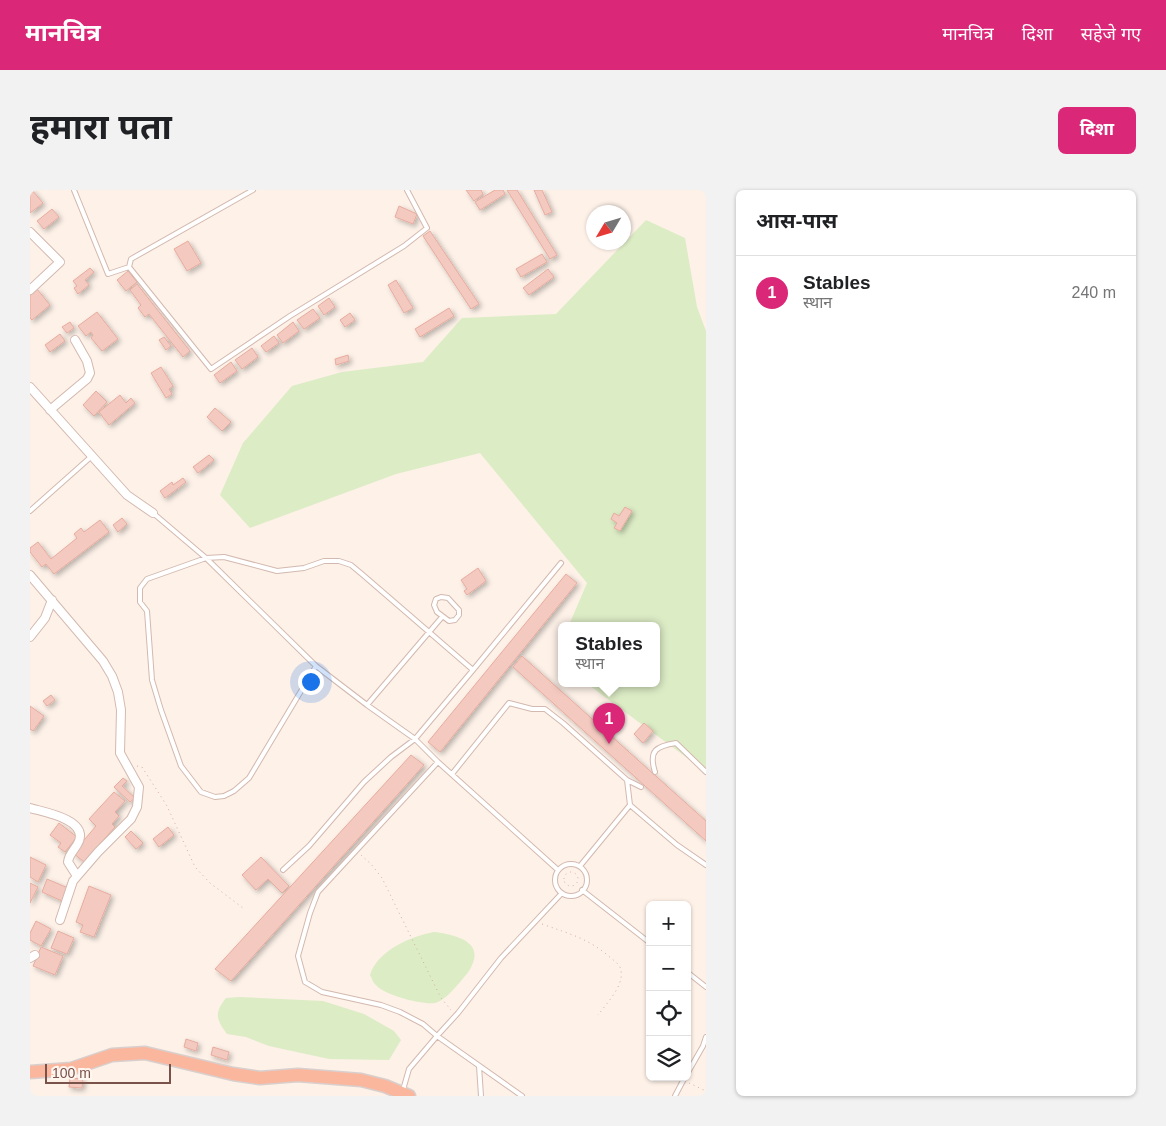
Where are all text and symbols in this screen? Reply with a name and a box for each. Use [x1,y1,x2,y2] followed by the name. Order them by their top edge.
[25,19,101,46] text: मानचित्र
[942,24,994,44] text: मानचित्र
[1022,24,1053,44] text: दिशा
[1081,24,1141,44] text: सहेजे गए
[30,107,172,146] text: हमारा पता
[1058,107,1136,154] button: दिशा
[586,205,631,250] north arrow
[756,209,837,232] text: आस-पास
[803,272,871,293] text: Stables
[768,284,776,301] text: 1
[1072,284,1116,301] text: 240 m
[803,294,832,311] text: स्थान
[558,622,660,687] popup
[575,633,643,654] text: Stables
[575,655,604,672] text: स्थान
[298,669,324,695] your location
[593,703,625,744] pin: 1
[646,901,691,1081] map controls
[646,901,691,946] button: +
[646,946,691,991] button: −
[646,991,691,1036] button: locate
[646,1036,691,1081] button: layers
[45,1061,171,1084] scale bar
[52,1065,91,1081] text: 100 m

